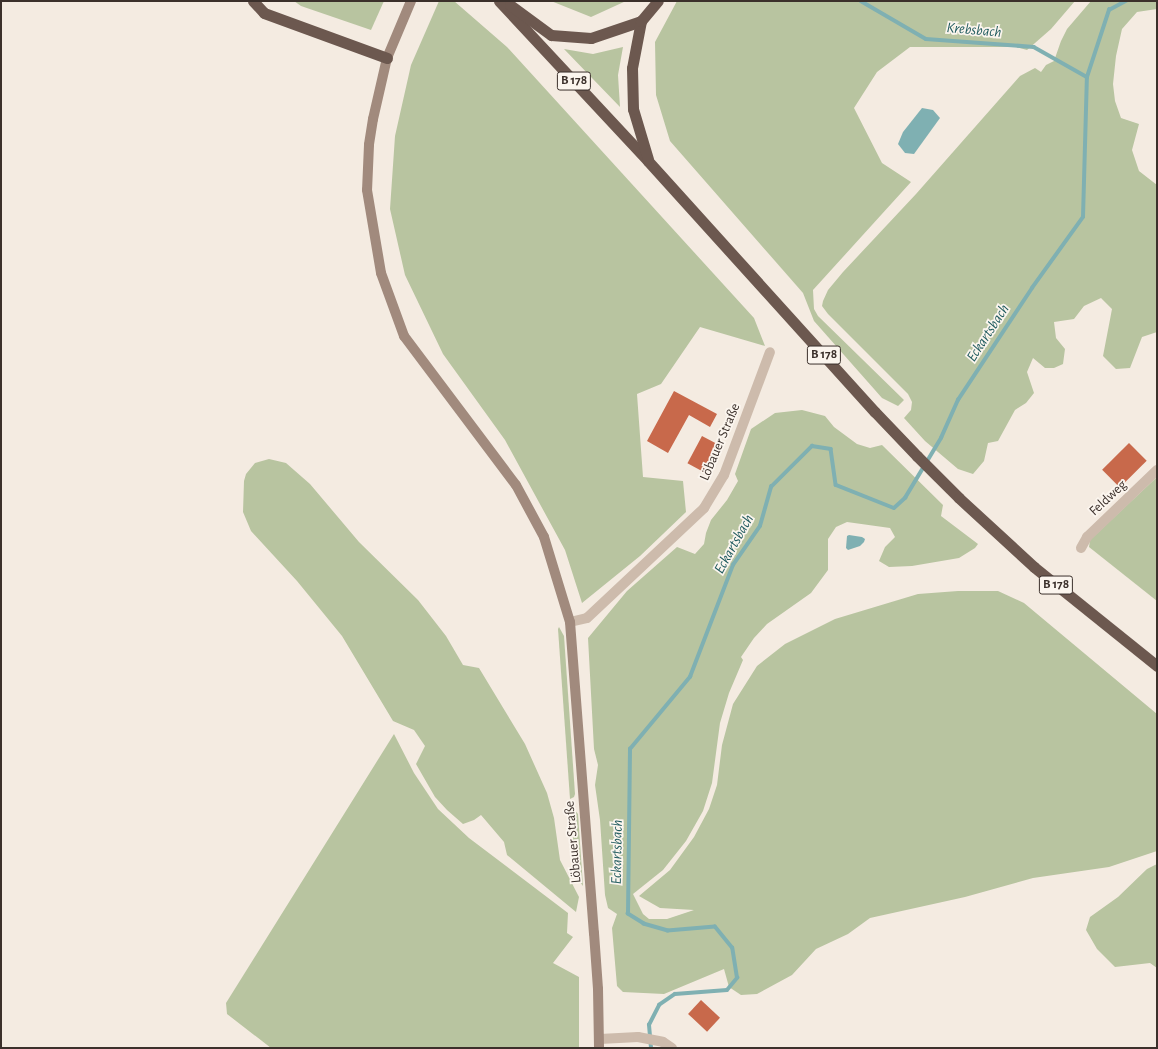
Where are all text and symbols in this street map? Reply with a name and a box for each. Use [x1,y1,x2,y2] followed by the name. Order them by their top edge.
[946,19,1002,41] water label: Krebsbach
[556,70,592,92] road number: B 178
[963,301,1013,365] water label: Eckartsbach
[806,344,842,366] road number: B 178
[696,401,744,483] street label: Löbauer Straße
[1086,476,1130,520] street label: Feldweg
[710,511,758,577] water label: Eckartsbach
[1038,574,1074,596] road number: B 178
[561,800,585,884] street label: Löbauer Straße
[607,819,627,885] water label: Eckartsbach

